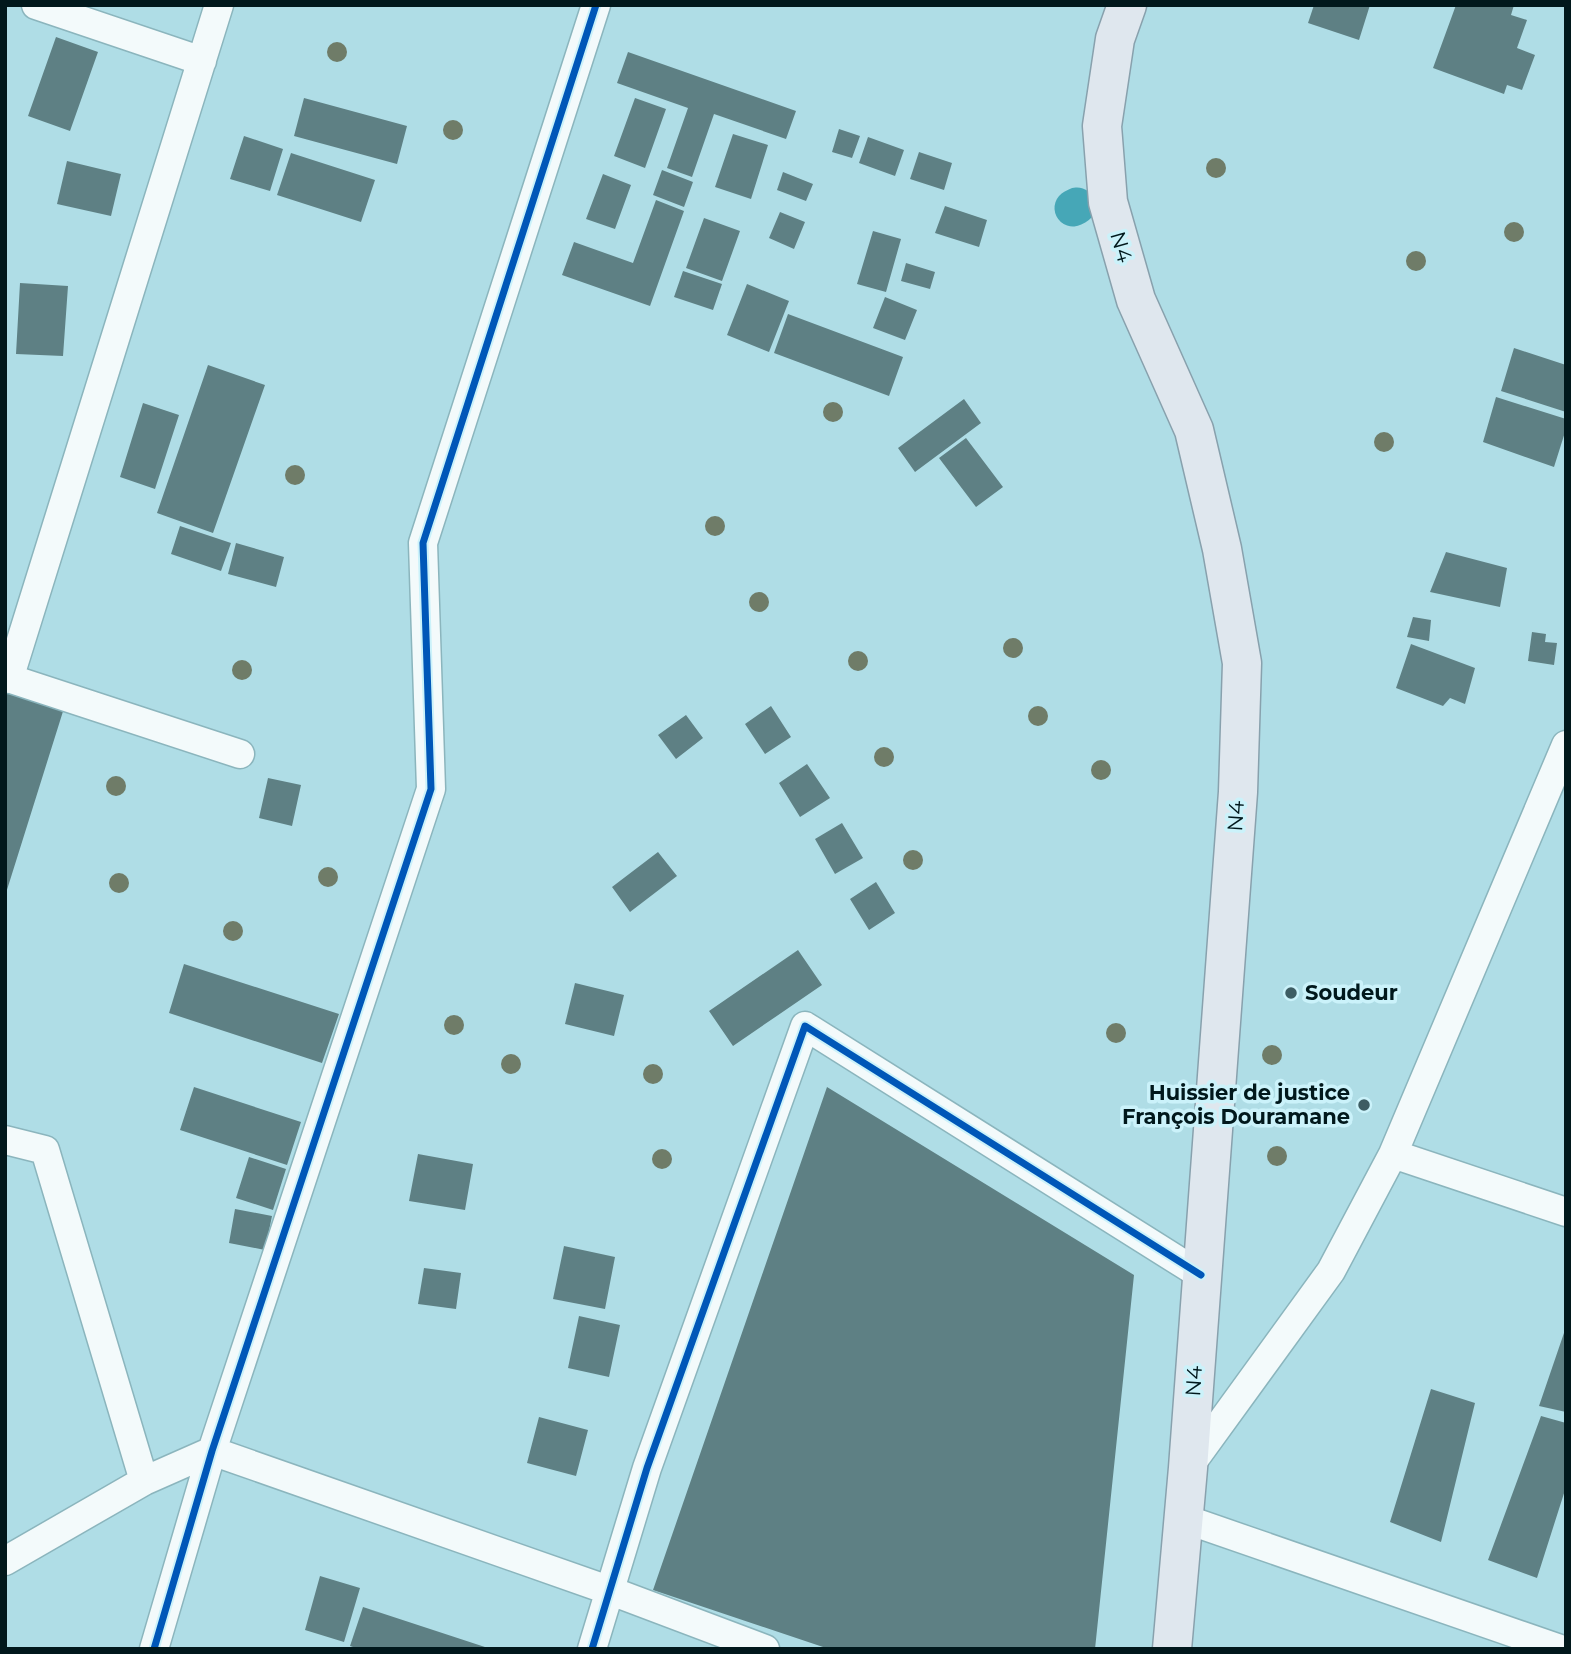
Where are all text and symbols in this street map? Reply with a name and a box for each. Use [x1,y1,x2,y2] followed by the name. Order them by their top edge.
[1105,229,1138,265] street label: N4
[1222,800,1249,832] street label: N4
[1305,980,1398,1005] place label: Soudeur
[1283,985,1299,1001] marker: Soudeur
[1122,1080,1350,1129] place label: Huissier de justice François Douramane
[1356,1097,1372,1113] marker: Huissier de justice François Douramane
[1180,1365,1207,1397] street label: N4

